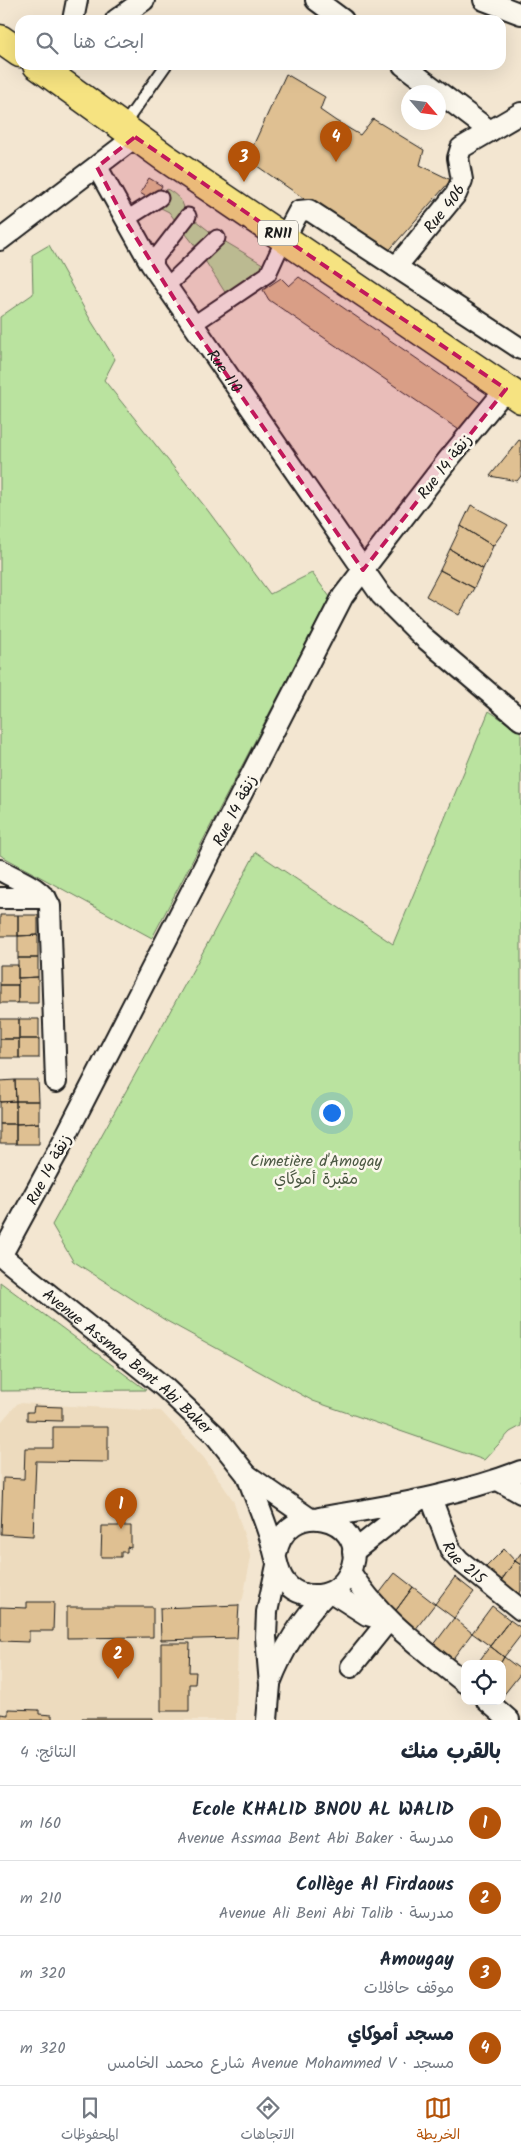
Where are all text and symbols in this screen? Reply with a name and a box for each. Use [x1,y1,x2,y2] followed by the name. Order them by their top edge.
[15,15,506,70] search box
[73,28,144,58] text: ابحث هنا
[33,29,61,57] icon: search
[401,85,446,130] north arrow
[320,121,352,162] pin: 4
[228,141,260,182] pin: 3
[418,181,473,239] street label: Rue 406
[258,220,298,246] road number: RN11
[200,344,248,399] street label: Rue 110
[412,429,479,505] street label: Rue 14 زنقة
[207,771,264,851] street label: Rue 14 زنقة
[319,1100,345,1126] your location
[20,1130,78,1210] street label: Rue 14 زنقة
[250,1149,382,1192] park label: Cimetière d'Amogay مقبرة أموگاي
[36,1283,219,1442] street label: Avenue Assmaa Bent Abi Baker
[105,1488,137,1529] pin: 1
[435,1538,492,1592] street label: Rue 215
[102,1638,134,1679] pin: 2
[461,1660,506,1705] map controls
[461,1660,506,1705] button: locate
[401,1736,501,1769] text: بالقرب منك
[20,1740,76,1765] text: النتائج: 4
[192,1795,454,1825] text: Ecole KHALID BNOU AL WALID
[20,1811,61,1836] text: 160 m
[483,1811,487,1836] text: 1
[177,1826,454,1851] text: مدرسة · Avenue Assmaa Bent Abi Baker
[296,1870,454,1900] text: Collège Al Firdaous
[20,1886,62,1911] text: 210 m
[480,1886,490,1911] text: 2
[219,1901,454,1926] text: مدرسة · Avenue Ali Beni Abi Talib
[380,1945,454,1975] text: Amougay
[20,1961,66,1986] text: 320 m
[481,1961,489,1986] text: 3
[364,1976,454,2001] text: موقف حافلات
[347,2020,454,2050] text: مسجد أموكاي
[20,2036,66,2061] text: 320 m
[481,2036,489,2061] text: 4
[107,2051,454,2076] text: مسجد · Avenue Mohammed V شارع محمد الخامس
[61,2094,119,2147] tab: المحفوظات
[240,2094,295,2147] tab: الاتجاهات
[416,2094,460,2147] tab: الخريطة

